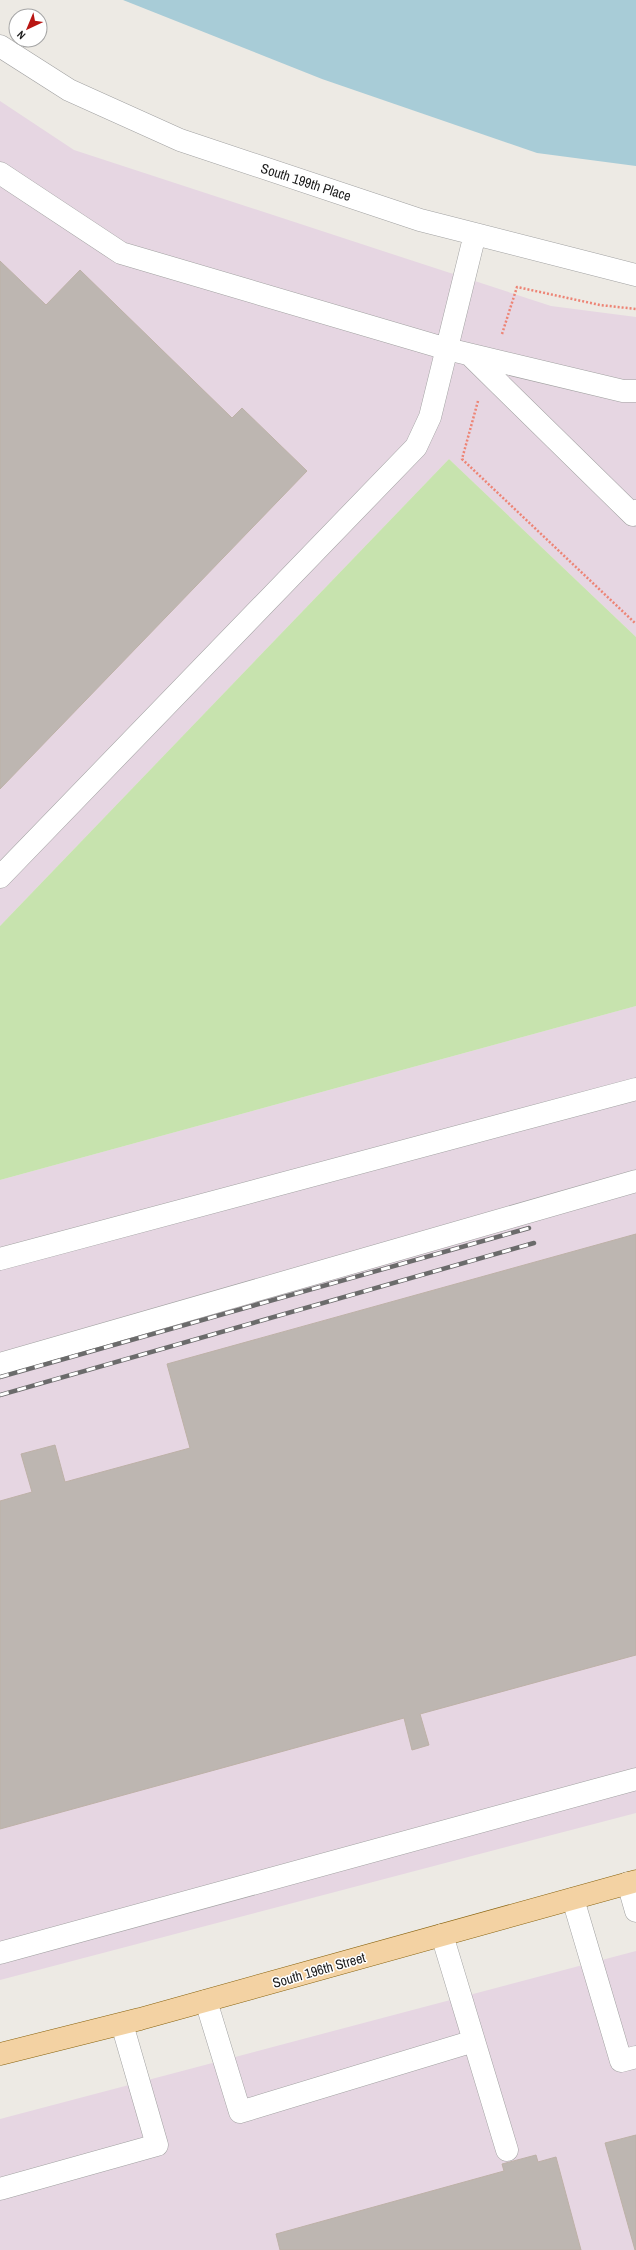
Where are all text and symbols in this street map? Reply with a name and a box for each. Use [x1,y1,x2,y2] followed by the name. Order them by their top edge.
[8,8,48,48] north arrow
[14,28,28,42] text: N
[259,159,353,205] street label: South 199th Place
[270,1948,368,1992] street label: South 196th Street

